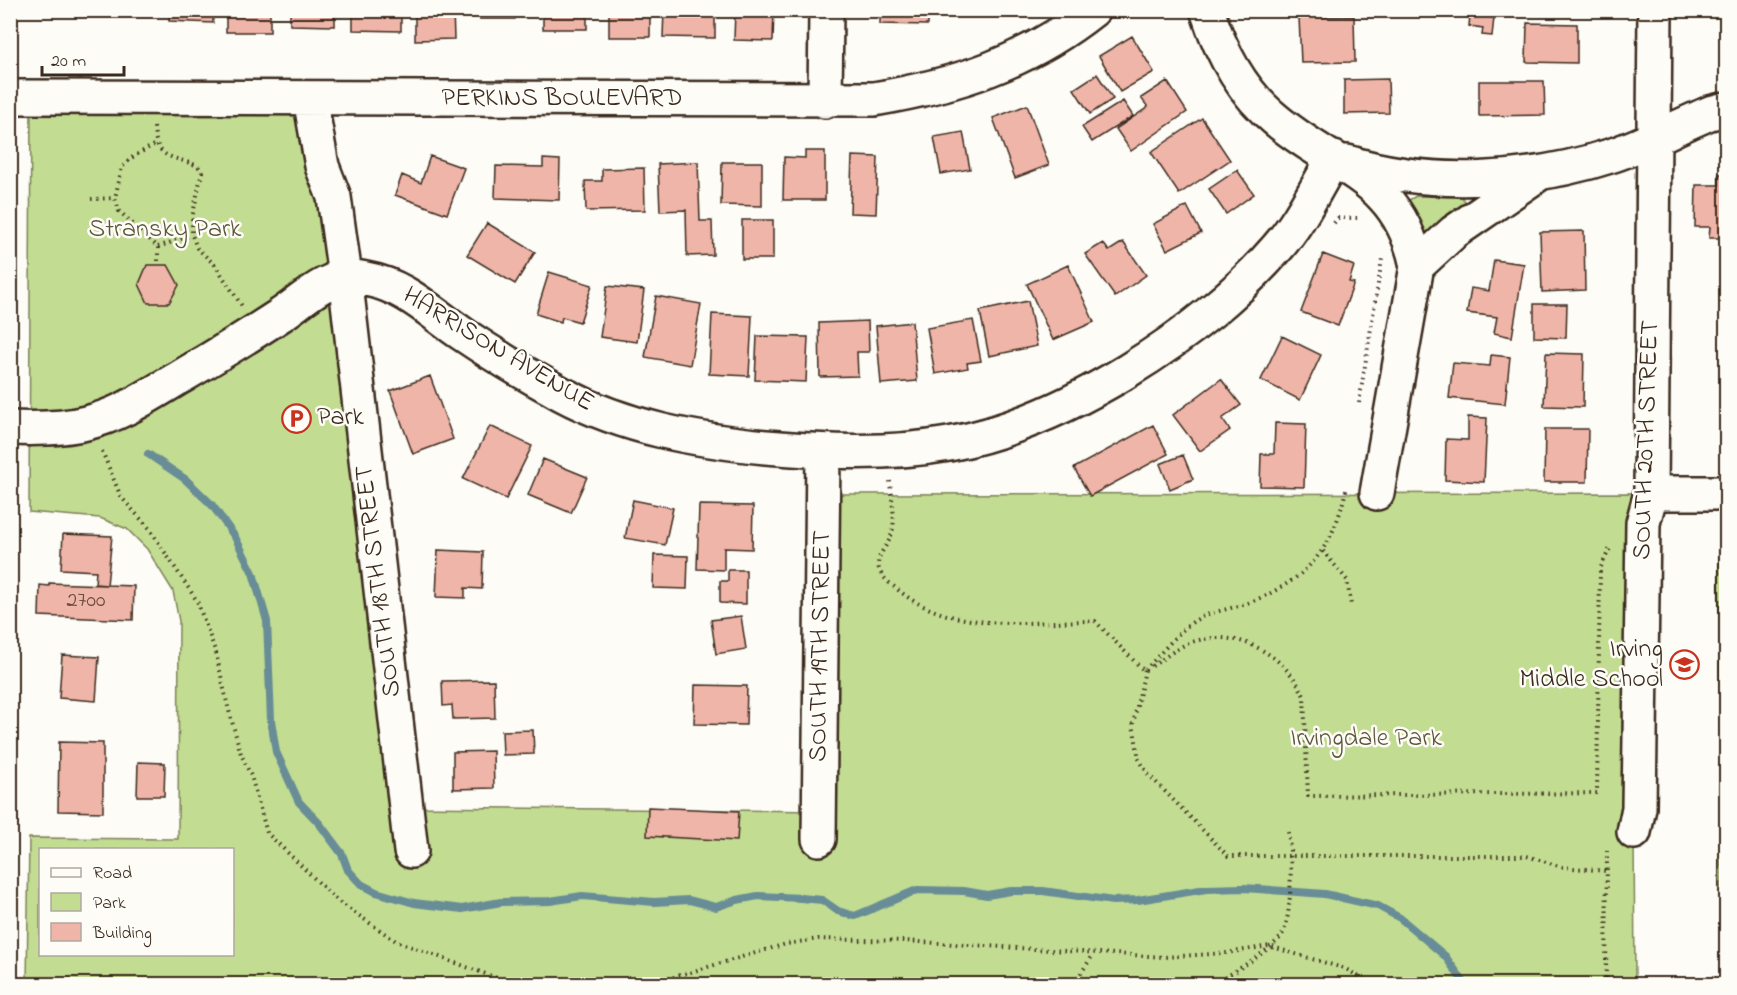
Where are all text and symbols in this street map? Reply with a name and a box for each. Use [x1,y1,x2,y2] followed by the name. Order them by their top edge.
[42,39,124,77] scale bar
[51,49,86,75] text: 20 m
[441,80,683,118] street label: PERKINS BOULEVARD
[89,211,242,249] park label: Stransky Park
[395,278,601,422] street label: HARRISON AVENUE
[1624,319,1670,560] street label: SOUTH 20TH STREET
[317,399,365,437] place label: Park
[280,402,312,434] parking icon: Park
[346,463,412,699] street label: SOUTH 18TH STREET
[800,530,842,762] street label: SOUTH 19TH STREET
[66,585,106,617] house number: 2700
[1520,631,1663,699] place label: Irving Middle School
[1668,649,1700,681] school or university icon: Irving Middle School
[1290,720,1442,758] park label: Irvingdale Park
[39,848,234,956] legend
[93,861,132,887] text: Road
[93,891,126,917] text: Park
[92,921,152,948] text: Building

